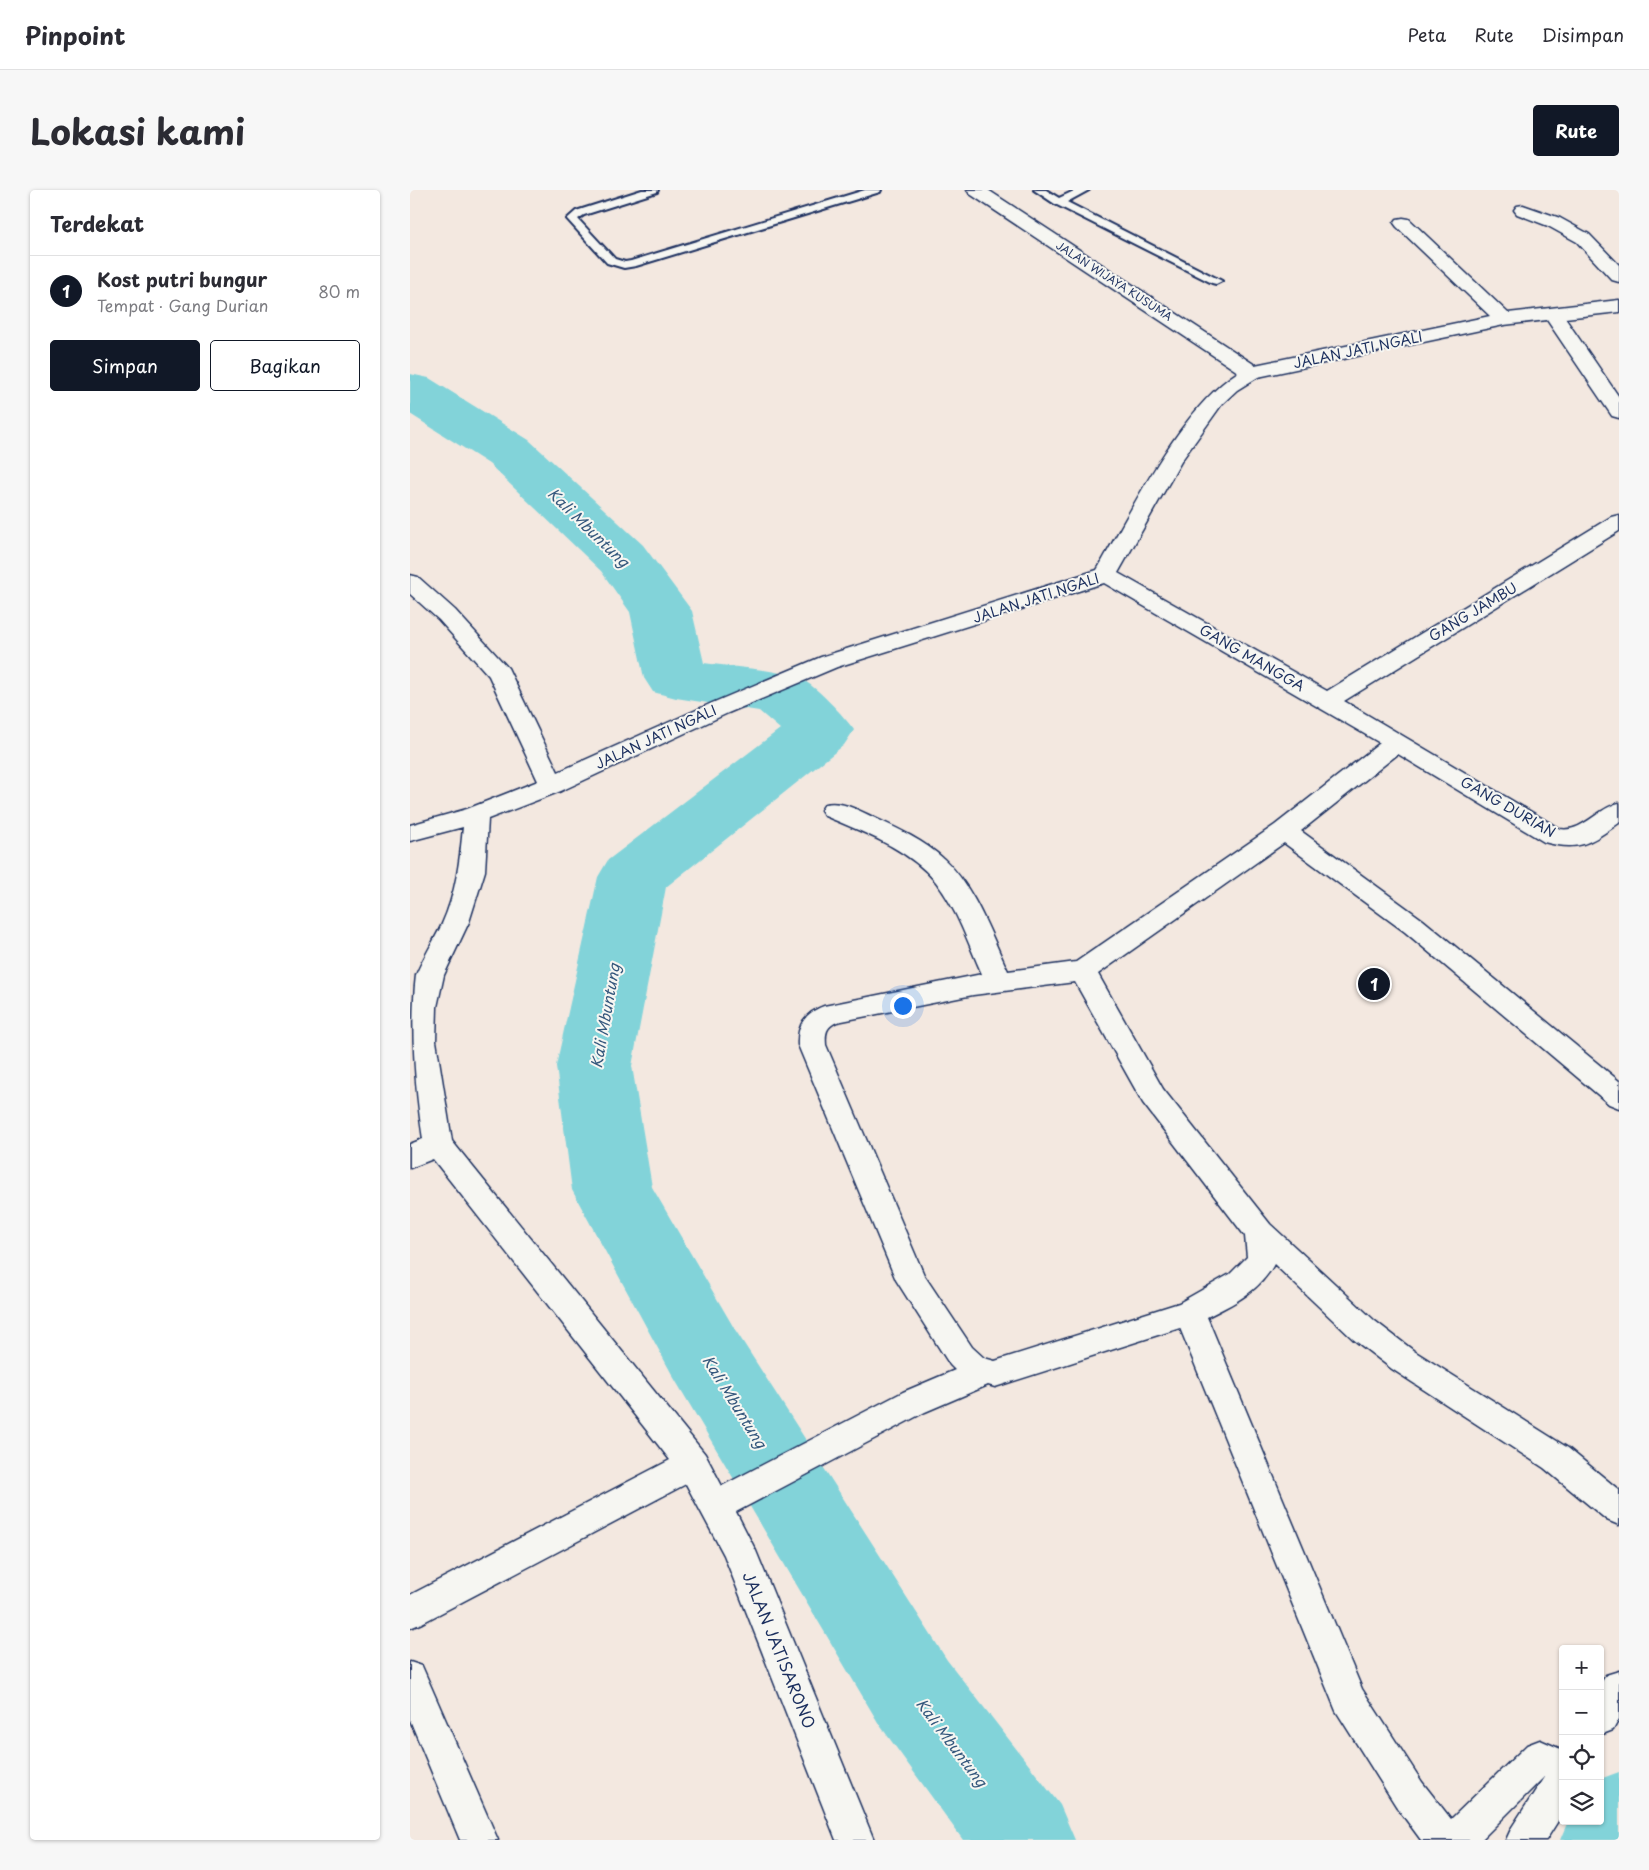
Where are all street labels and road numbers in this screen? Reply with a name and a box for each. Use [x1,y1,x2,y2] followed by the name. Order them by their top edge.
[1053,236,1176,325] street label: JALAN WIJAYA KUSUMA
[1291,326,1425,373] street label: JALAN JATI NGALI
[970,567,1102,628] street label: JALAN JATI NGALI
[1424,577,1521,646] street label: GANG JAMBU
[1196,619,1309,696] street label: GANG MANGGA
[592,699,720,774] street label: JALAN JATI NGALI
[1457,771,1560,842] street label: GANG DURIAN
[737,1568,822,1732] street label: JALAN JATISARONO

